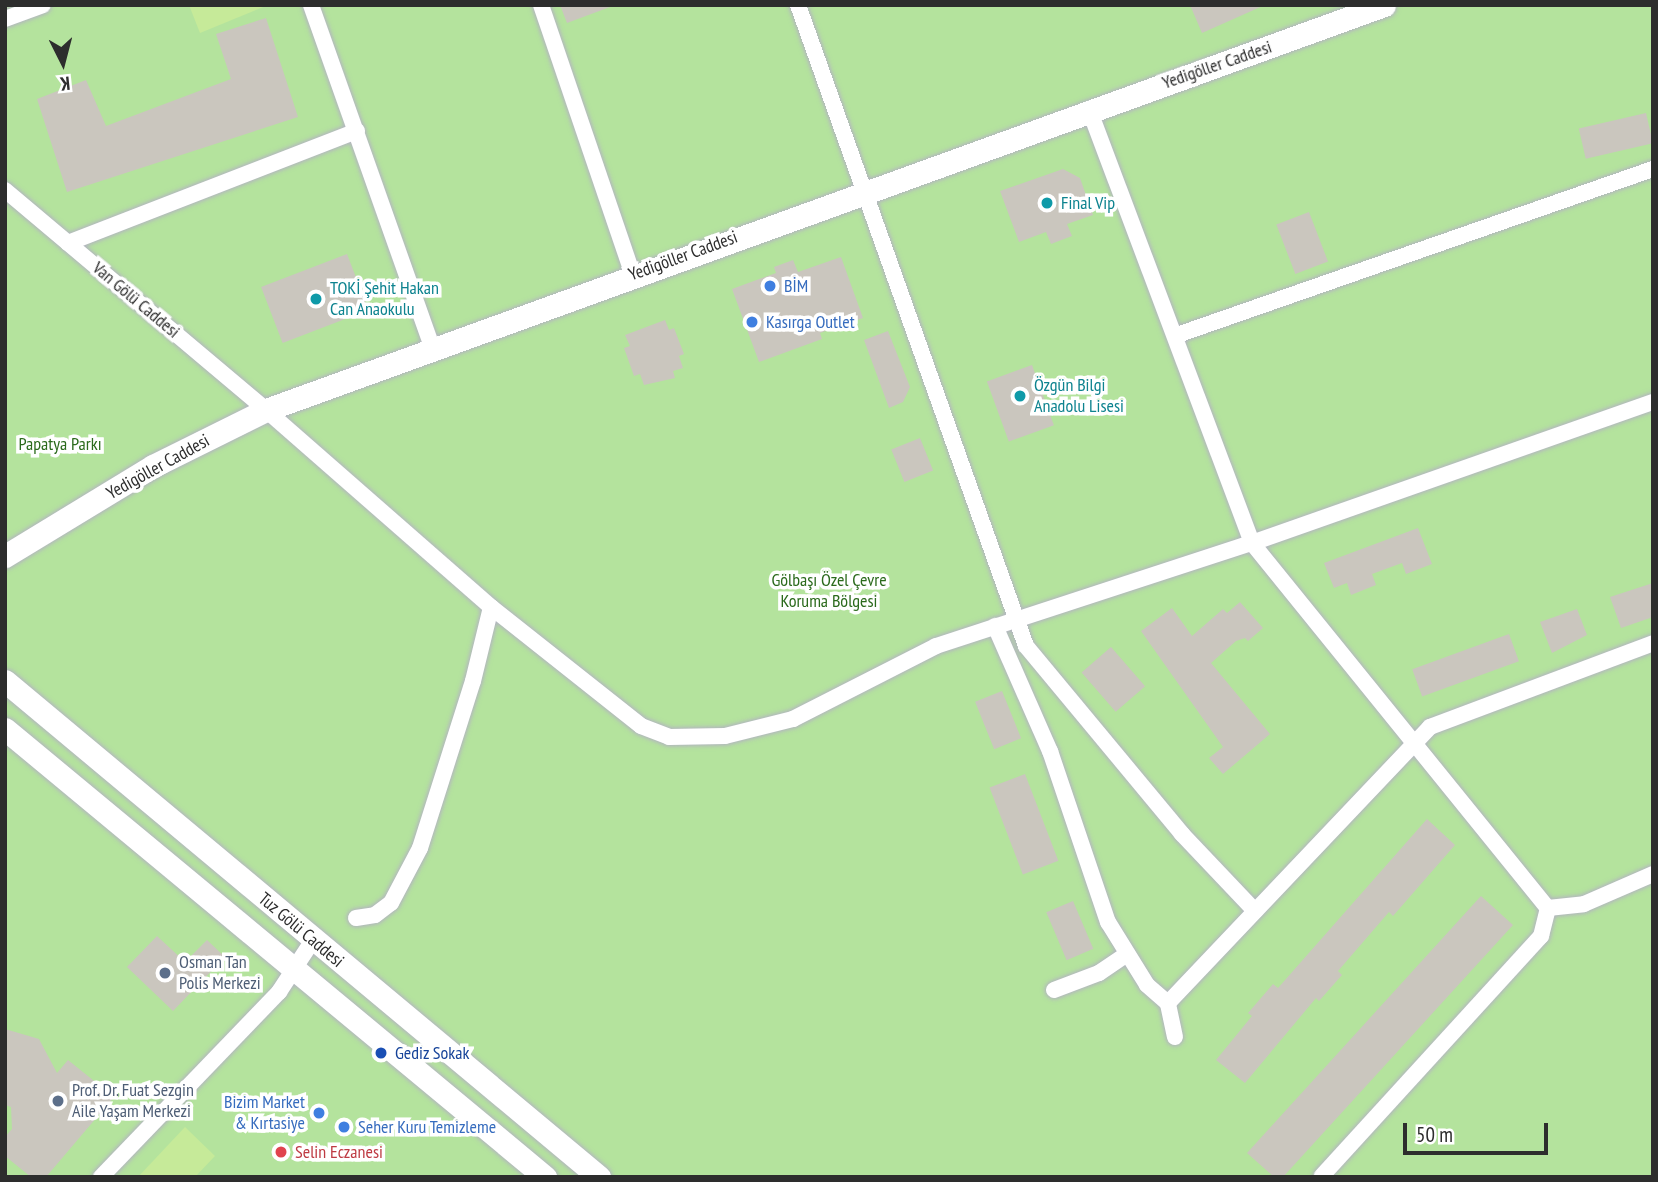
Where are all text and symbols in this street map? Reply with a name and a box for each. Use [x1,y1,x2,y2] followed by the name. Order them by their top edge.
[28,28,98,98] north arrow
[1159,36,1275,94] street label: Yedigöller Caddesi
[59,71,71,96] text: K
[1061,192,1116,214] place label: Final Vip
[1039,195,1055,211] marker: Final Vip
[626,226,740,286] street label: Yedigöller Caddesi
[88,257,184,343] street label: Van Gölü Caddesi
[784,275,808,297] place label: BİM
[330,278,439,320] place label: TOKİ Şehit Hakan Can Anaokulu
[762,278,778,294] marker: BİM
[308,291,324,307] marker: TOKİ Şehit Hakan Can Anaokulu
[766,311,855,333] place label: Kasırga Outlet
[744,314,760,330] marker: Kasırga Outlet
[1034,375,1124,418] place label: Özgün Bilgi Anadolu Lisesi
[1012,388,1028,404] marker: Özgün Bilgi Anadolu Lisesi
[103,430,213,504] street label: Yedigöller Caddesi
[18,433,102,455] park label: Papatya Parkı
[771,570,887,612] park label: Gölbaşı Özel Çevre Koruma Bölgesi
[254,888,348,972] street label: Tuz Gölü Caddesi
[179,952,261,995] place label: Osman Tan Polis Merkezi
[157,965,173,981] marker: Osman Tan Polis Merkezi
[395,1042,470,1064] place label: Gediz Sokak
[373,1045,389,1061] marker: Gediz Sokak
[72,1080,196,1122] place label: Prof. Dr. Fuat Sezgin Aile Yaşam Merkezi
[224,1092,305,1134] place label: Bizim Market & Kırtasiye
[50,1093,66,1109] marker: Prof. Dr. Fuat Sezgin Aile Yaşam Merkezi
[311,1105,327,1121] marker: Bizim Market & Kırtasiye
[1406,1108,1551,1152] scale bar
[358,1116,497,1138] place label: Seher Kuru Temizleme
[336,1119,352,1135] marker: Seher Kuru Temizleme
[1416,1121,1453,1148] text: 50 m
[295,1141,383,1163] place label: Selin Eczanesi
[273,1144,289,1160] marker: Selin Eczanesi

